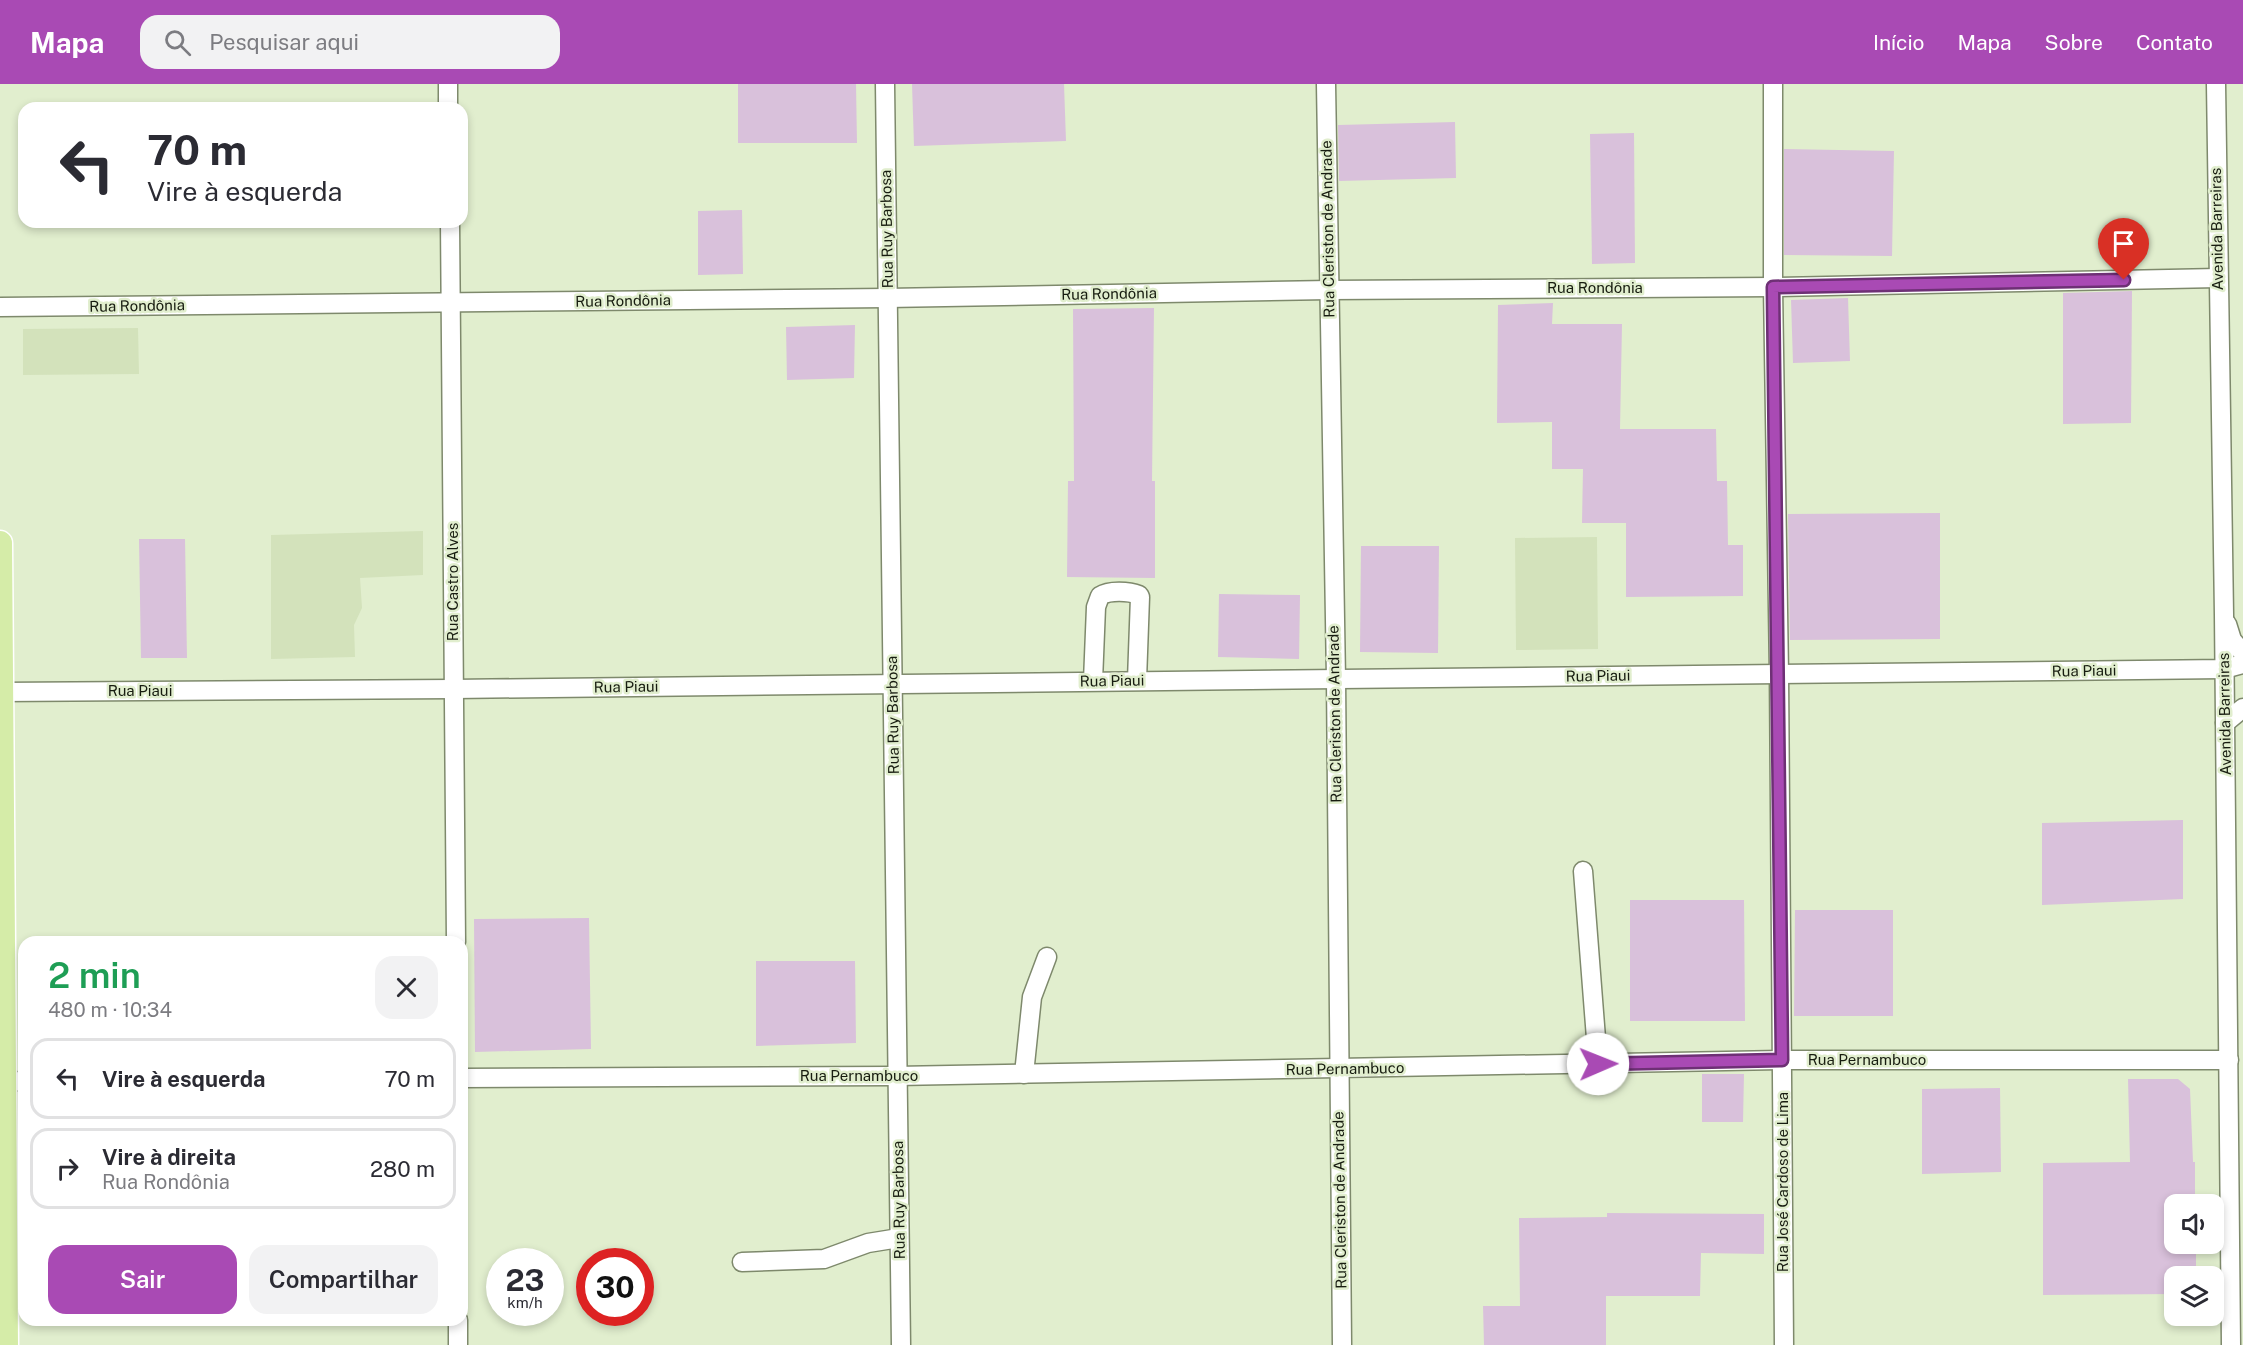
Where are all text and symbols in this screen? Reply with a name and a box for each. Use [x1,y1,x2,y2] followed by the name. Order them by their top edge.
[140,15,560,69] search box
[30,26,104,59] text: Mapa
[161,26,194,59] icon: search
[209,29,359,55] text: Pesquisar aqui
[1873,30,1924,55] text: Início
[1957,30,2012,55] text: Mapa
[2045,30,2103,55] text: Sobre
[2136,30,2213,55] text: Contato
[147,125,247,174] text: 70 m
[48,126,126,204] icon: left
[1317,140,1338,318] street label: Rua Cleriston de Andrade
[2207,168,2226,290] street label: Avenida Barreiras
[877,170,896,288] street label: Rua Ruy Barbosa
[147,175,342,207] text: Vire à esquerda
[2098,218,2149,280] pin
[2107,227,2140,260] icon: arrive
[1547,279,1643,296] street label: Rua Rondônia
[1061,284,1157,303] street label: Rua Rondônia
[575,291,671,310] street label: Rua Rondônia
[89,296,185,315] street label: Rua Rondônia
[444,523,461,641] street label: Rua Castro Alves
[1324,625,1345,803] street label: Rua Cleriston de Andrade
[2215,653,2234,775] street label: Avenida Barreiras
[883,656,902,774] street label: Rua Ruy Barbosa
[2051,661,2117,680] street label: Rua Piaui
[1565,666,1631,685] street label: Rua Piaui
[1079,671,1145,690] street label: Rua Piaui
[593,677,659,696] street label: Rua Piaui
[108,682,172,699] street label: Rua Piaui
[48,954,141,996] text: 2 min
[375,956,438,1019] button: close
[48,998,172,1022] text: 480 m · 10:34
[1566,1032,1630,1096] position arrow
[1808,1051,1926,1068] street label: Rua Pernambuco
[1286,1059,1404,1078] street label: Rua Pernambuco
[51,1062,84,1095] icon: left
[102,1066,266,1092] text: Vire à esquerda
[384,1066,435,1092] text: 70 m
[800,1067,918,1084] street label: Rua Pernambuco
[1774,1092,1791,1272] street label: Rua José Cardoso de Lima
[1329,1111,1350,1289] street label: Rua Cleriston de Andrade
[889,1141,908,1259] street label: Rua Ruy Barbosa
[102,1144,236,1170] text: Vire à direita
[51,1152,84,1185] icon: right
[370,1156,435,1182] text: 280 m
[102,1170,230,1194] text: Rua Rondônia
[2164,1194,2224,1326] map controls
[2164,1194,2224,1254] button: sound
[48,1245,237,1314] button: Sair
[249,1245,438,1314] button: Compartilhar
[576,1248,654,1326] speed limit sign: 30
[505,1262,545,1298] text: 23
[2164,1266,2224,1326] button: layers
[507,1294,543,1311] text: km/h

